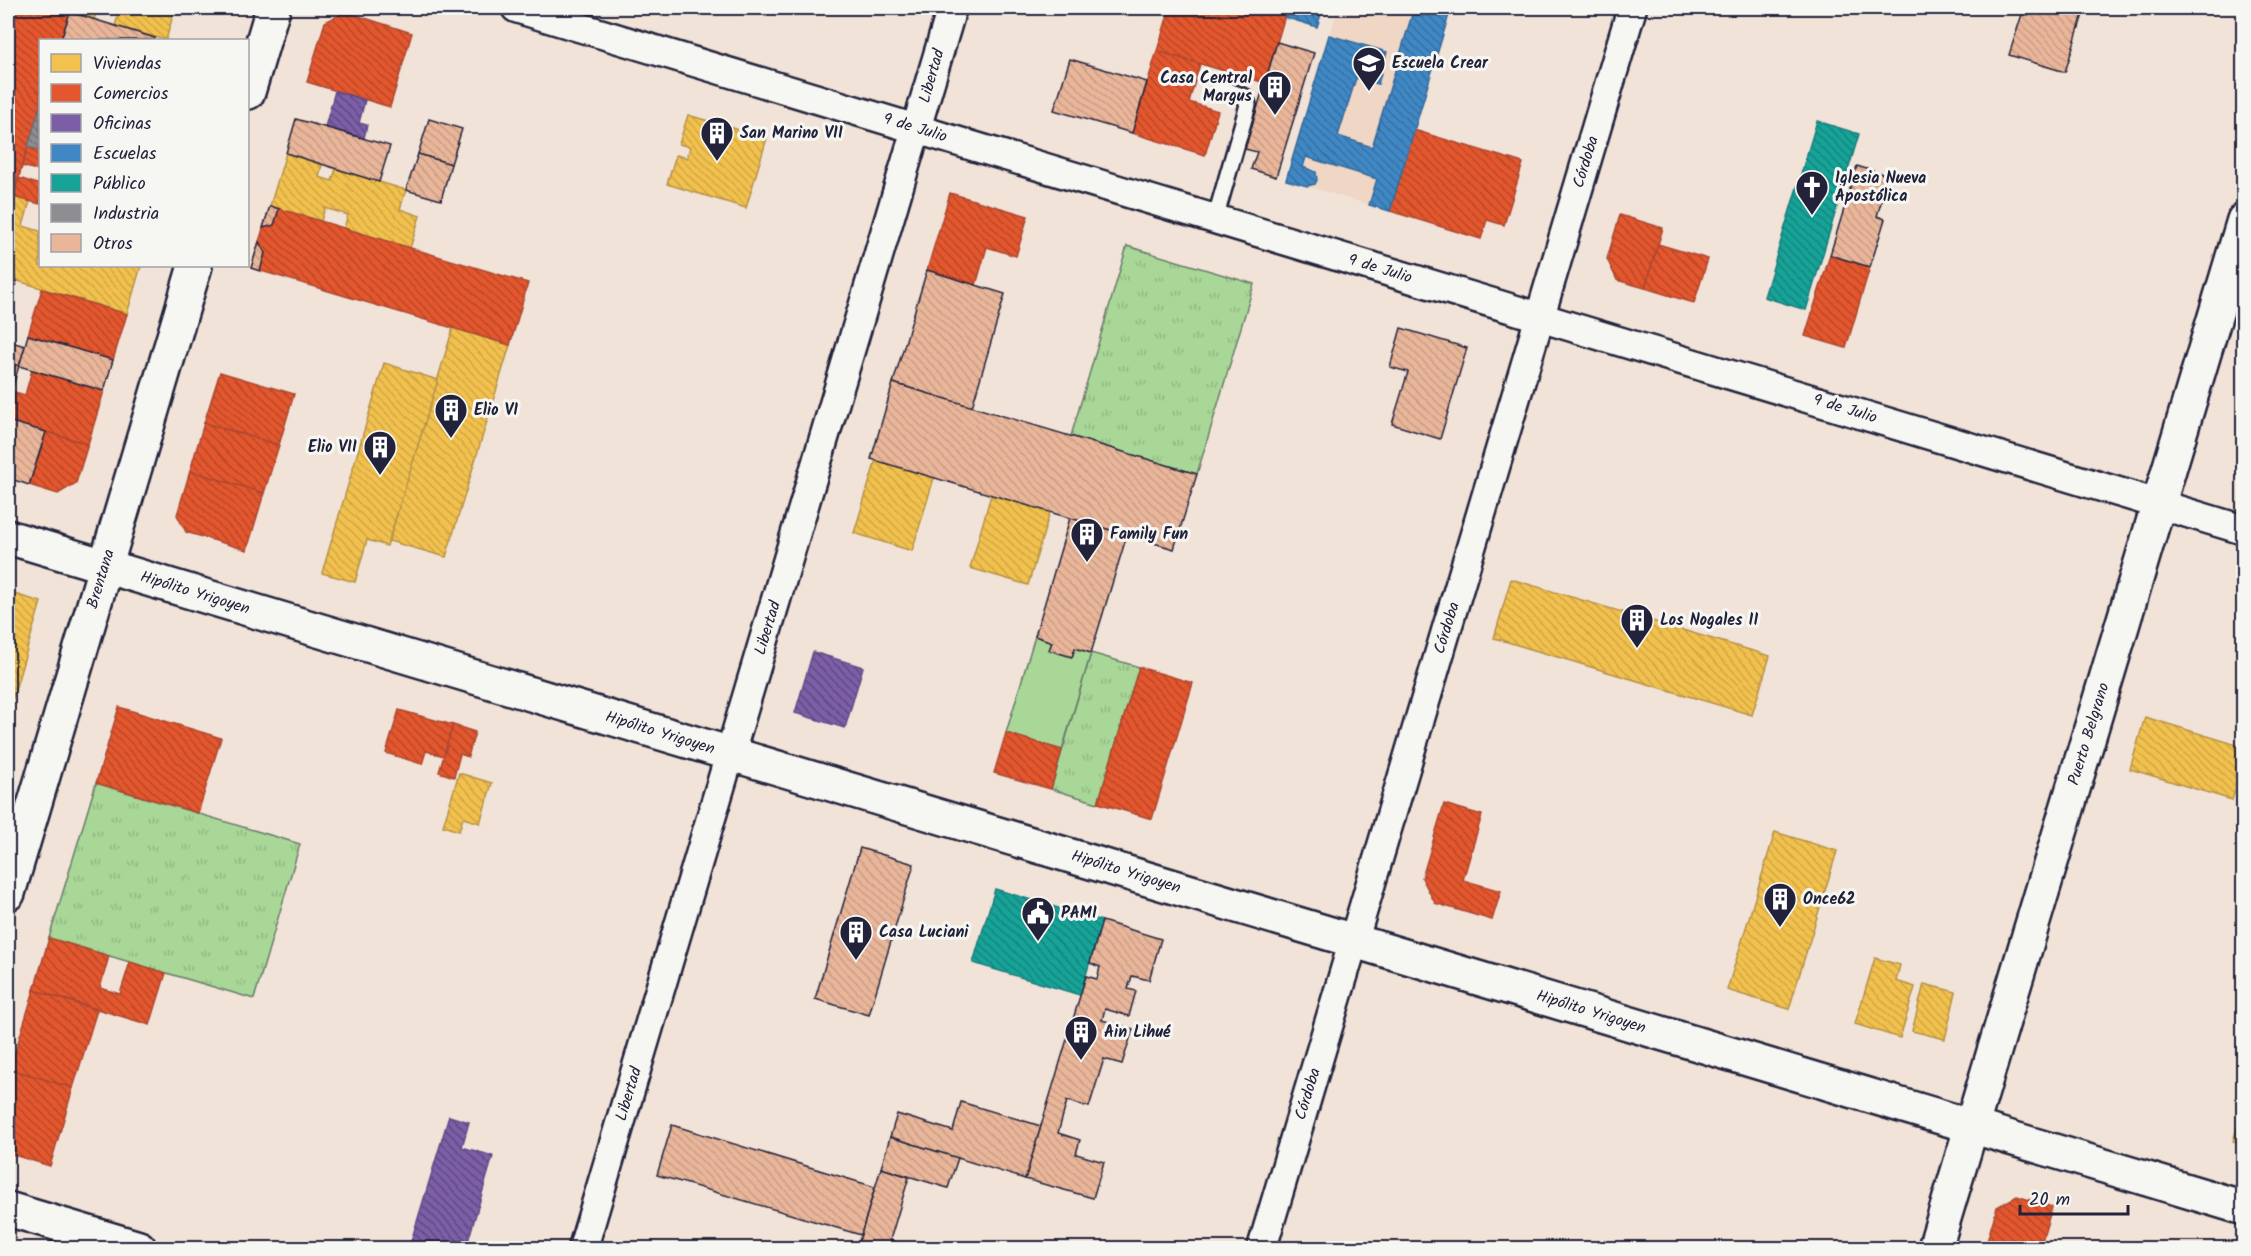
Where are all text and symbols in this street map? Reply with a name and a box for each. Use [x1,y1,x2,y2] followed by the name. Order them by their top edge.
[39,39,249,267] legend
[912,45,952,106] street label: Libertad
[1351,45,1387,92] school or university icon: Escuela Crear
[93,50,162,79] text: Viviendas
[1392,51,1489,76] place label: Escuela Crear
[1160,66,1253,109] place label: Casa Central Margus
[1257,69,1293,116] building icon: Casa Central Margus
[93,80,169,109] text: Comercios
[880,106,950,150] street label: 9 de Julio
[93,110,152,139] text: Oficinas
[699,115,735,162] building icon: San Marino VII
[740,121,843,146] place label: San Marino VII
[1566,133,1606,191] street label: Córdoba
[93,140,157,169] text: Escuelas
[1835,166,1926,209] place label: Iglesia Nueva Apostólica
[1794,169,1830,216] church icon: Iglesia Nueva Apostólica
[93,170,146,199] text: Público
[93,200,159,229] text: Industria
[93,230,133,259] text: Otros
[1345,247,1415,291] street label: 9 de Julio
[1810,387,1880,431] street label: 9 de Julio
[433,392,469,439] building icon: Elio VI
[474,398,518,423] place label: Elio VI
[362,429,398,476] building icon: Elio VII
[308,435,357,460] place label: Elio VII
[1069,516,1105,563] building icon: Family Fun
[1110,522,1188,547] place label: Family Fun
[80,546,122,612] street label: Brentana
[137,564,253,622] street label: Hipólito Yrigoyen
[748,597,788,658] street label: Libertad
[1427,599,1467,657] street label: Córdoba
[1619,602,1655,649] building icon: Los Nogales II
[1660,608,1759,633] place label: Los Nogales II
[2062,680,2116,788] street label: Puerto Belgrano
[602,704,718,762] street label: Hipólito Yrigoyen
[1068,843,1184,901] street label: Hipólito Yrigoyen
[1762,881,1798,928] building icon: Once62
[1803,887,1855,912] place label: Once62
[1020,895,1056,942] public building icon: PAMI
[1061,901,1097,926] place label: PAMI
[838,914,874,961] building icon: Casa Luciani
[879,920,969,945] place label: Casa Luciani
[1533,983,1649,1041] street label: Hipólito Yrigoyen
[1063,1014,1099,1061] building icon: Ain Lihué
[1104,1020,1171,1045] place label: Ain Lihué
[609,1063,649,1124] street label: Libertad
[1288,1065,1328,1123] street label: Córdoba
[2020,1178,2128,1216] scale bar
[2029,1186,2070,1215] text: 20 m

